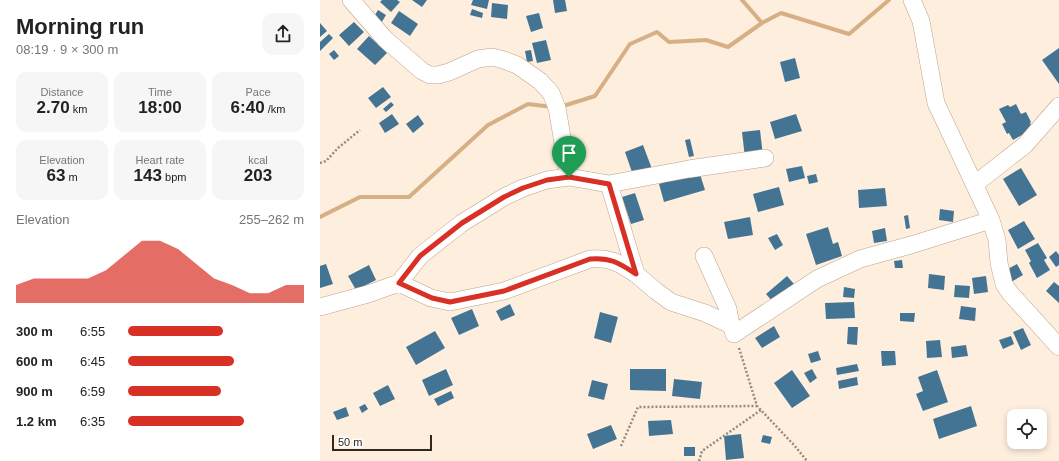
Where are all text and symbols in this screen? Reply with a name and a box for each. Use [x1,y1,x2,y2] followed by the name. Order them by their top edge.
[262,13,304,55] button: share
[16,14,144,39] text: Morning run
[16,42,118,57] text: 08:19 · 9 × 300 m
[41,86,83,98] text: Distance
[148,86,172,98] text: Time
[245,86,271,98] text: Pace
[37,98,70,117] text: 2.70
[138,98,182,117] text: 18:00
[231,98,265,117] text: 6:40
[70,103,87,115] text: km
[265,103,285,115] text: /km
[552,136,586,177] pin
[558,142,580,164] icon: arrive
[39,154,85,166] text: Elevation
[136,154,184,166] text: Heart rate
[248,154,268,166] text: kcal
[46,166,65,185] text: 63
[134,166,162,185] text: 143
[244,166,272,185] text: 203
[65,171,78,183] text: m
[162,171,186,183] text: bpm
[16,212,69,227] text: Elevation
[239,212,304,227] text: 255–262 m
[16,324,53,339] text: 300 m
[80,324,105,339] text: 6:55
[16,354,53,369] text: 600 m
[80,354,105,369] text: 6:45
[16,384,53,399] text: 900 m
[80,384,105,399] text: 6:59
[1007,409,1047,449] map controls
[1007,409,1047,449] button: locate
[16,414,56,429] text: 1.2 km
[80,414,105,429] text: 6:35
[332,433,432,452] scale bar
[338,436,362,448] text: 50 m

